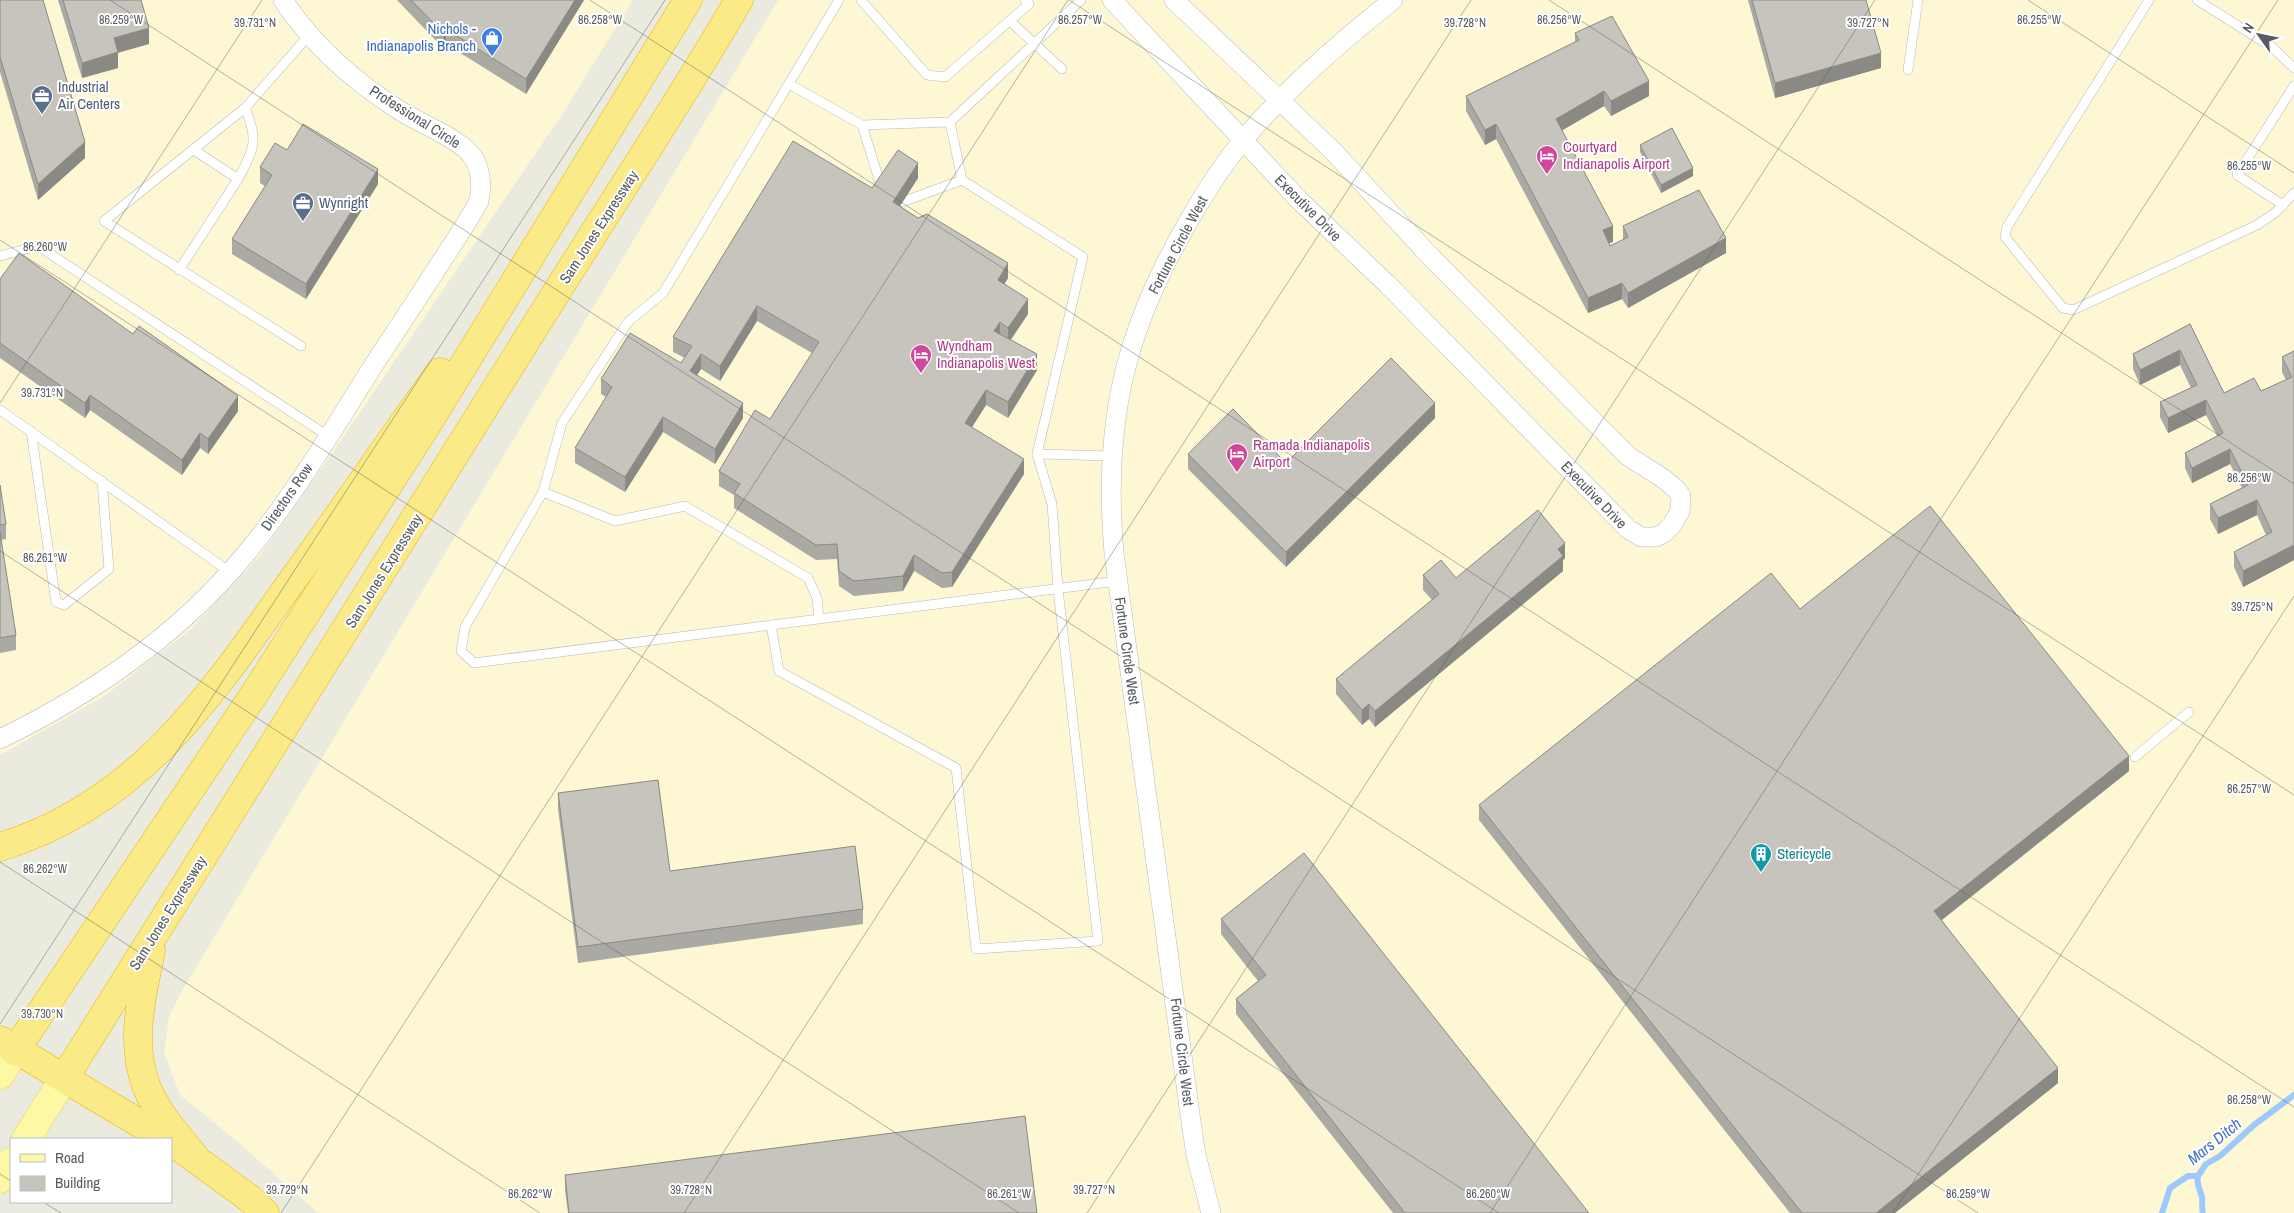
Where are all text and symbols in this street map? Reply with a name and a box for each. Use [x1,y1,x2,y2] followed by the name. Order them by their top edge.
[2234,10,2284,60] north arrow
[99,12,144,28] text: 86.259°W
[578,12,623,28] text: 86.258°W
[1058,12,1103,28] text: 86.257°W
[1537,12,1582,28] text: 86.256°W
[2017,12,2062,28] text: 86.255°W
[234,15,276,31] text: 39.731°N
[1444,15,1486,31] text: 39.728°N
[1847,15,1889,31] text: 39.727°N
[367,18,476,56] place label: Nichols - Indianapolis Branch
[2238,20,2258,36] text: N
[480,26,504,57] shop icon: Nichols - Indianapolis Branch
[57,76,120,114] place label: Industrial Air Centers
[366,80,465,153] street label: Professional Circle
[30,84,54,115] office icon: Industrial Air Centers
[1563,136,1670,174] place label: Courtyard Indianapolis Airport
[1535,144,1559,175] hotel icon: Courtyard Indianapolis Airport
[2227,158,2272,174] text: 86.255°W
[554,165,644,287] street label: Sam Jones Expressway
[1270,170,1347,246] street label: Executive Drive
[291,191,315,222] office icon: Wynright
[1143,191,1213,298] street label: Fortune Circle West
[319,192,369,213] place label: Wynright
[23,239,68,255] text: 86.260°W
[937,335,1036,373] place label: Wyndham Indianapolis West
[909,343,933,374] hotel icon: Wyndham Indianapolis West
[21,385,63,401] text: 39.731°N
[1252,434,1370,472] place label: Ramada Indianapolis Airport
[1225,442,1249,473] hotel icon: Ramada Indianapolis Airport
[1557,456,1632,533] street label: Executive Drive
[256,459,318,535] street label: Directors Row
[2227,470,2272,486] text: 86.256°W
[340,509,428,632] street label: Sam Jones Expressway
[23,550,68,566] text: 86.261°W
[1110,596,1146,707] street label: Fortune Circle West
[2231,599,2273,615] text: 39.725°N
[2227,781,2272,797] text: 86.257°W
[1749,842,1773,873] building icon: Stericycle
[1777,843,1831,864] place label: Stericycle
[124,851,212,974] street label: Sam Jones Expressway
[23,861,68,877] text: 86.262°W
[1165,997,1200,1108] street label: Fortune Circle West
[21,1006,63,1022] text: 39.730°N
[2227,1092,2272,1108] text: 86.258°W
[2182,1112,2246,1170] water label: Mars Ditch
[10,1138,172,1203] legend
[55,1147,84,1168] text: Road
[55,1172,100,1193] text: Building
[266,1182,308,1198] text: 39.729°N
[670,1182,712,1198] text: 39.728°N
[1073,1182,1115,1198] text: 39.727°N
[508,1186,553,1202] text: 86.262°W
[987,1186,1032,1202] text: 86.261°W
[1466,1186,1511,1202] text: 86.260°W
[1946,1186,1991,1202] text: 86.259°W

